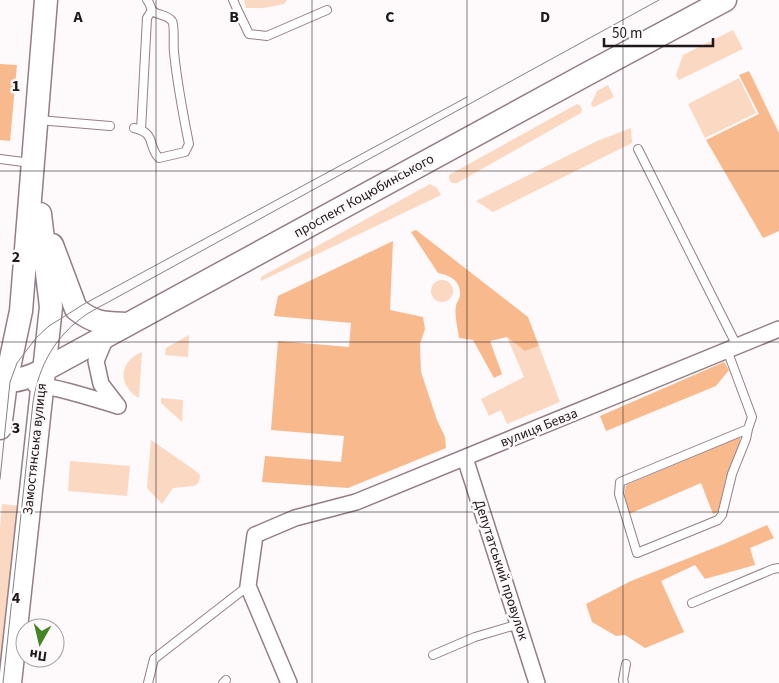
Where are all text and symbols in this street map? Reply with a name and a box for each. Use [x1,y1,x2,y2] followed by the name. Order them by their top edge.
[72,6,83,28] text: A
[229,6,239,28] text: B
[385,6,395,28] text: C
[540,6,550,28] text: D
[604,15,713,47] scale bar
[612,23,642,44] text: 50 m
[12,75,20,97] text: 1
[290,149,438,243] street label: проспект Коцюбинського
[12,246,20,268] text: 2
[18,382,52,516] street label: Замостянська вулиця
[497,403,581,453] street label: вулиця Бевза
[12,417,20,439] text: 3
[469,497,533,643] street label: Депутатський провулок
[12,587,21,609] text: 4
[15,618,65,668] north arrow
[28,644,48,666] text: Пн

